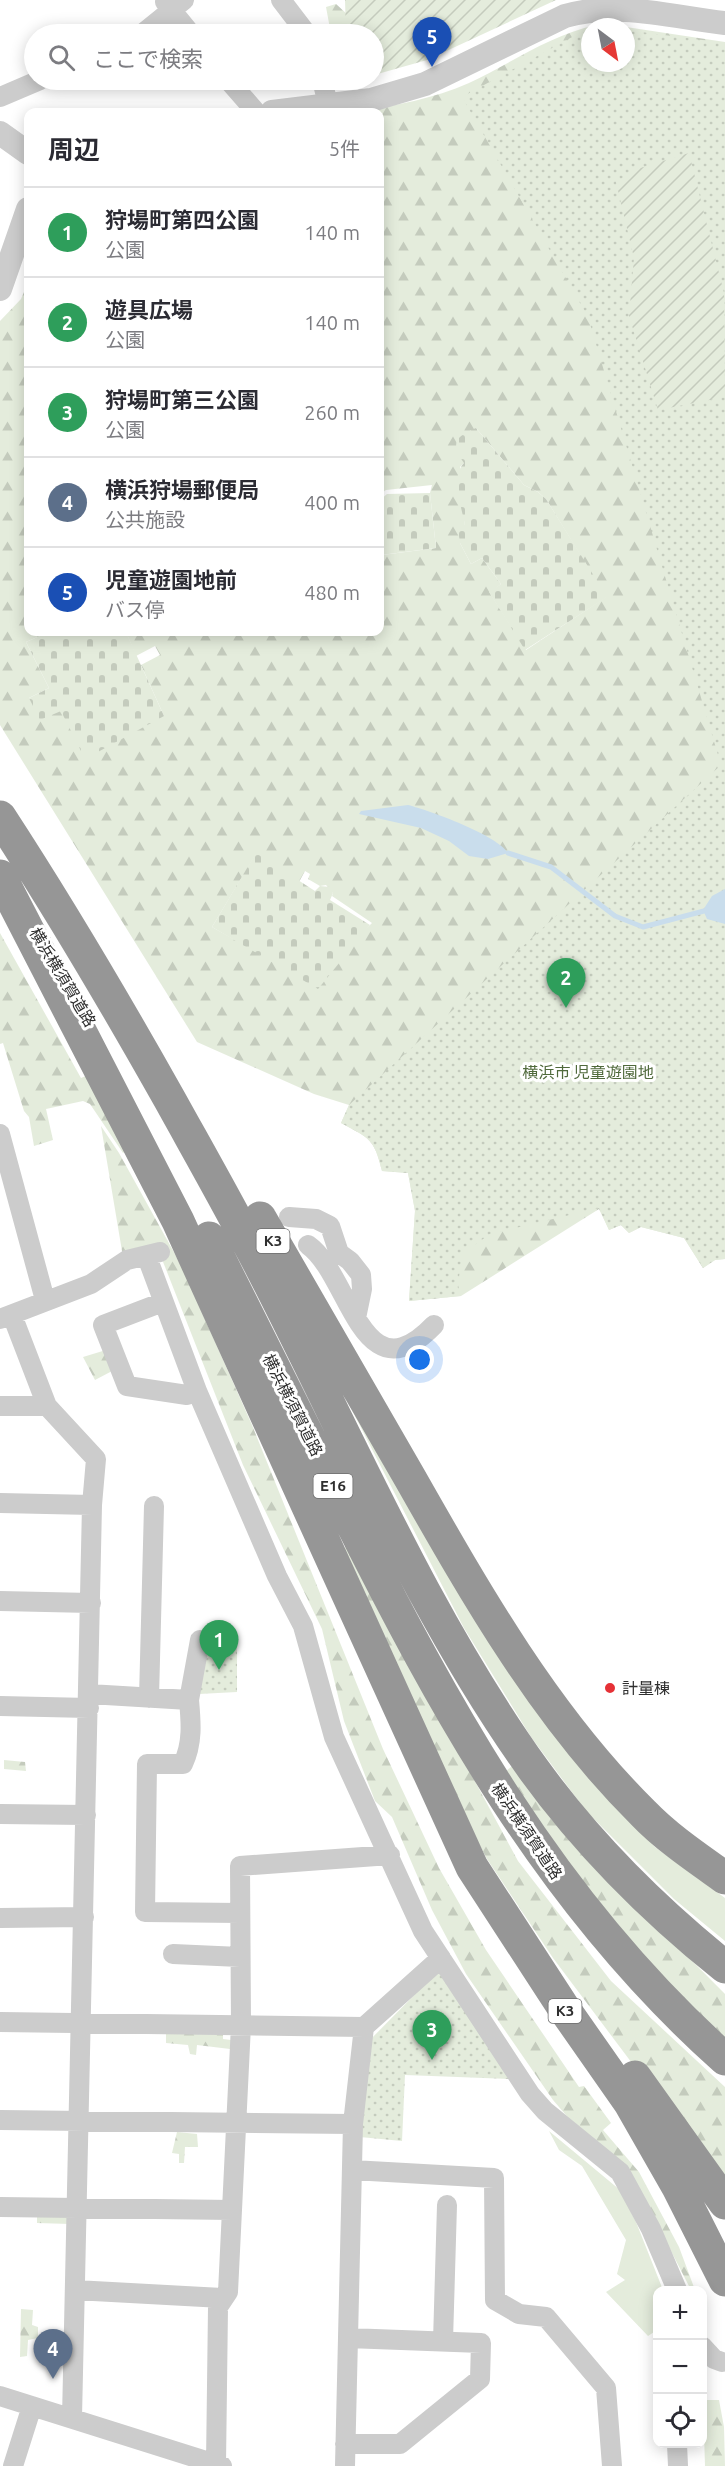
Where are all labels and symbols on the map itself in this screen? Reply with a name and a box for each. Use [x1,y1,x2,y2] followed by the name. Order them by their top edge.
[412,17,452,67] pin: 5
[581,18,635,72] north arrow
[26,924,100,1030] street label: 横浜横須賀道路
[546,958,586,1008] pin: 2
[522,1063,654,1081] park label: 横浜市 児童遊園地
[256,1229,290,1253] road number: K3
[405,1345,434,1374] your location
[260,1351,326,1459] street label: 横浜横須賀道路
[314,1474,352,1498] road number: E16
[200,1620,238,1670] pin: 1
[622,1679,670,1697] place label: 計量棟
[603,1681,617,1695] marker: 計量棟
[488,1780,566,1882] street label: 横浜横須賀道路
[548,1999,582,2023] road number: K3
[412,2010,452,2060] pin: 3
[34,2330,72,2379] pin: 4

